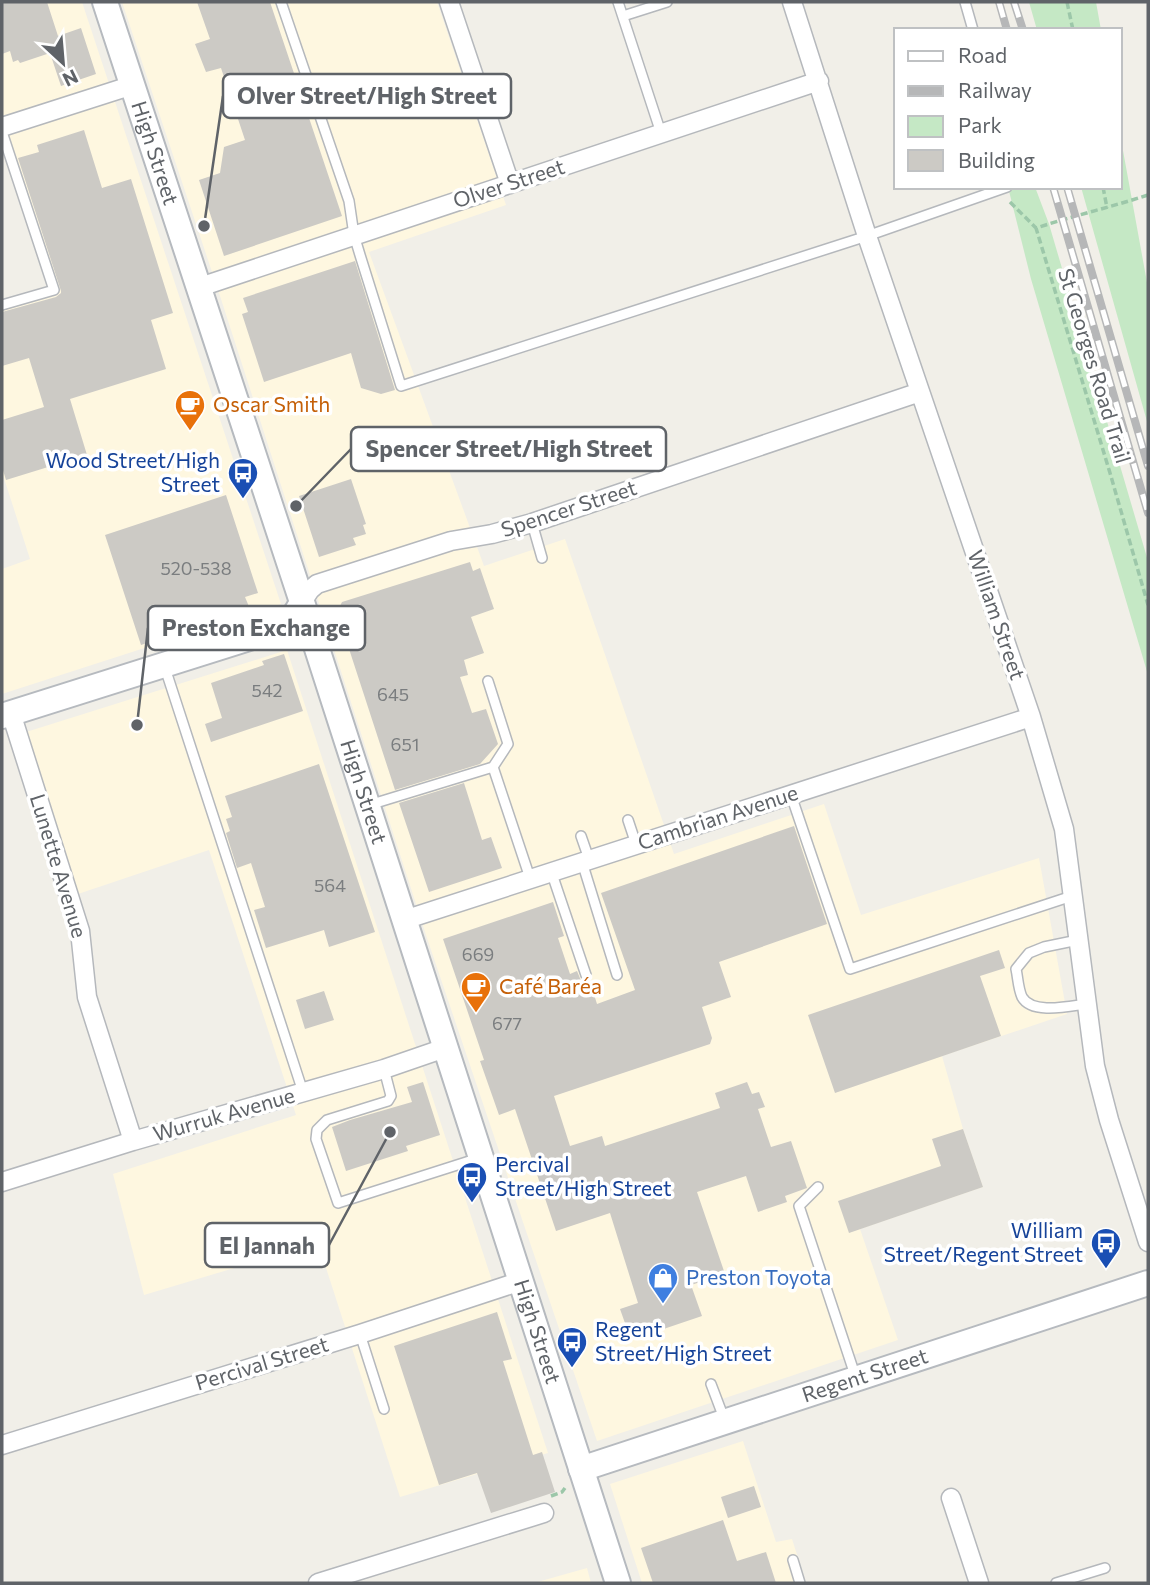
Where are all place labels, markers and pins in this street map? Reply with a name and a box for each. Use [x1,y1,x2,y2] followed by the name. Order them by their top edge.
[223,74,511,118] callout: Olver Street/High Street
[173,388,207,432] cafe icon: Oscar Smith
[213,391,330,416] place label: Oscar Smith
[351,427,666,471] callout: Spencer Street/High Street
[46,447,220,496] place label: Wood Street/High Street
[226,456,260,500] bus stop icon: Wood Street/High Street
[148,606,365,650] callout: Preston Exchange
[459,970,493,1014] cafe icon: Café Baréa
[499,973,602,998] place label: Café Baréa
[495,1151,672,1200] place label: Percival Street/High Street
[455,1160,489,1204] bus stop icon: Percival Street/High Street
[884,1217,1083,1266] place label: William Street/Regent Street
[205,1223,329,1267] callout: El Jannah
[1089,1226,1123,1270] bus stop icon: William Street/Regent Street
[646,1261,680,1305] shop icon: Preston Toyota
[686,1264,831,1289] place label: Preston Toyota
[595,1316,772,1365] place label: Regent Street/High Street
[555,1325,589,1369] bus stop icon: Regent Street/High Street

